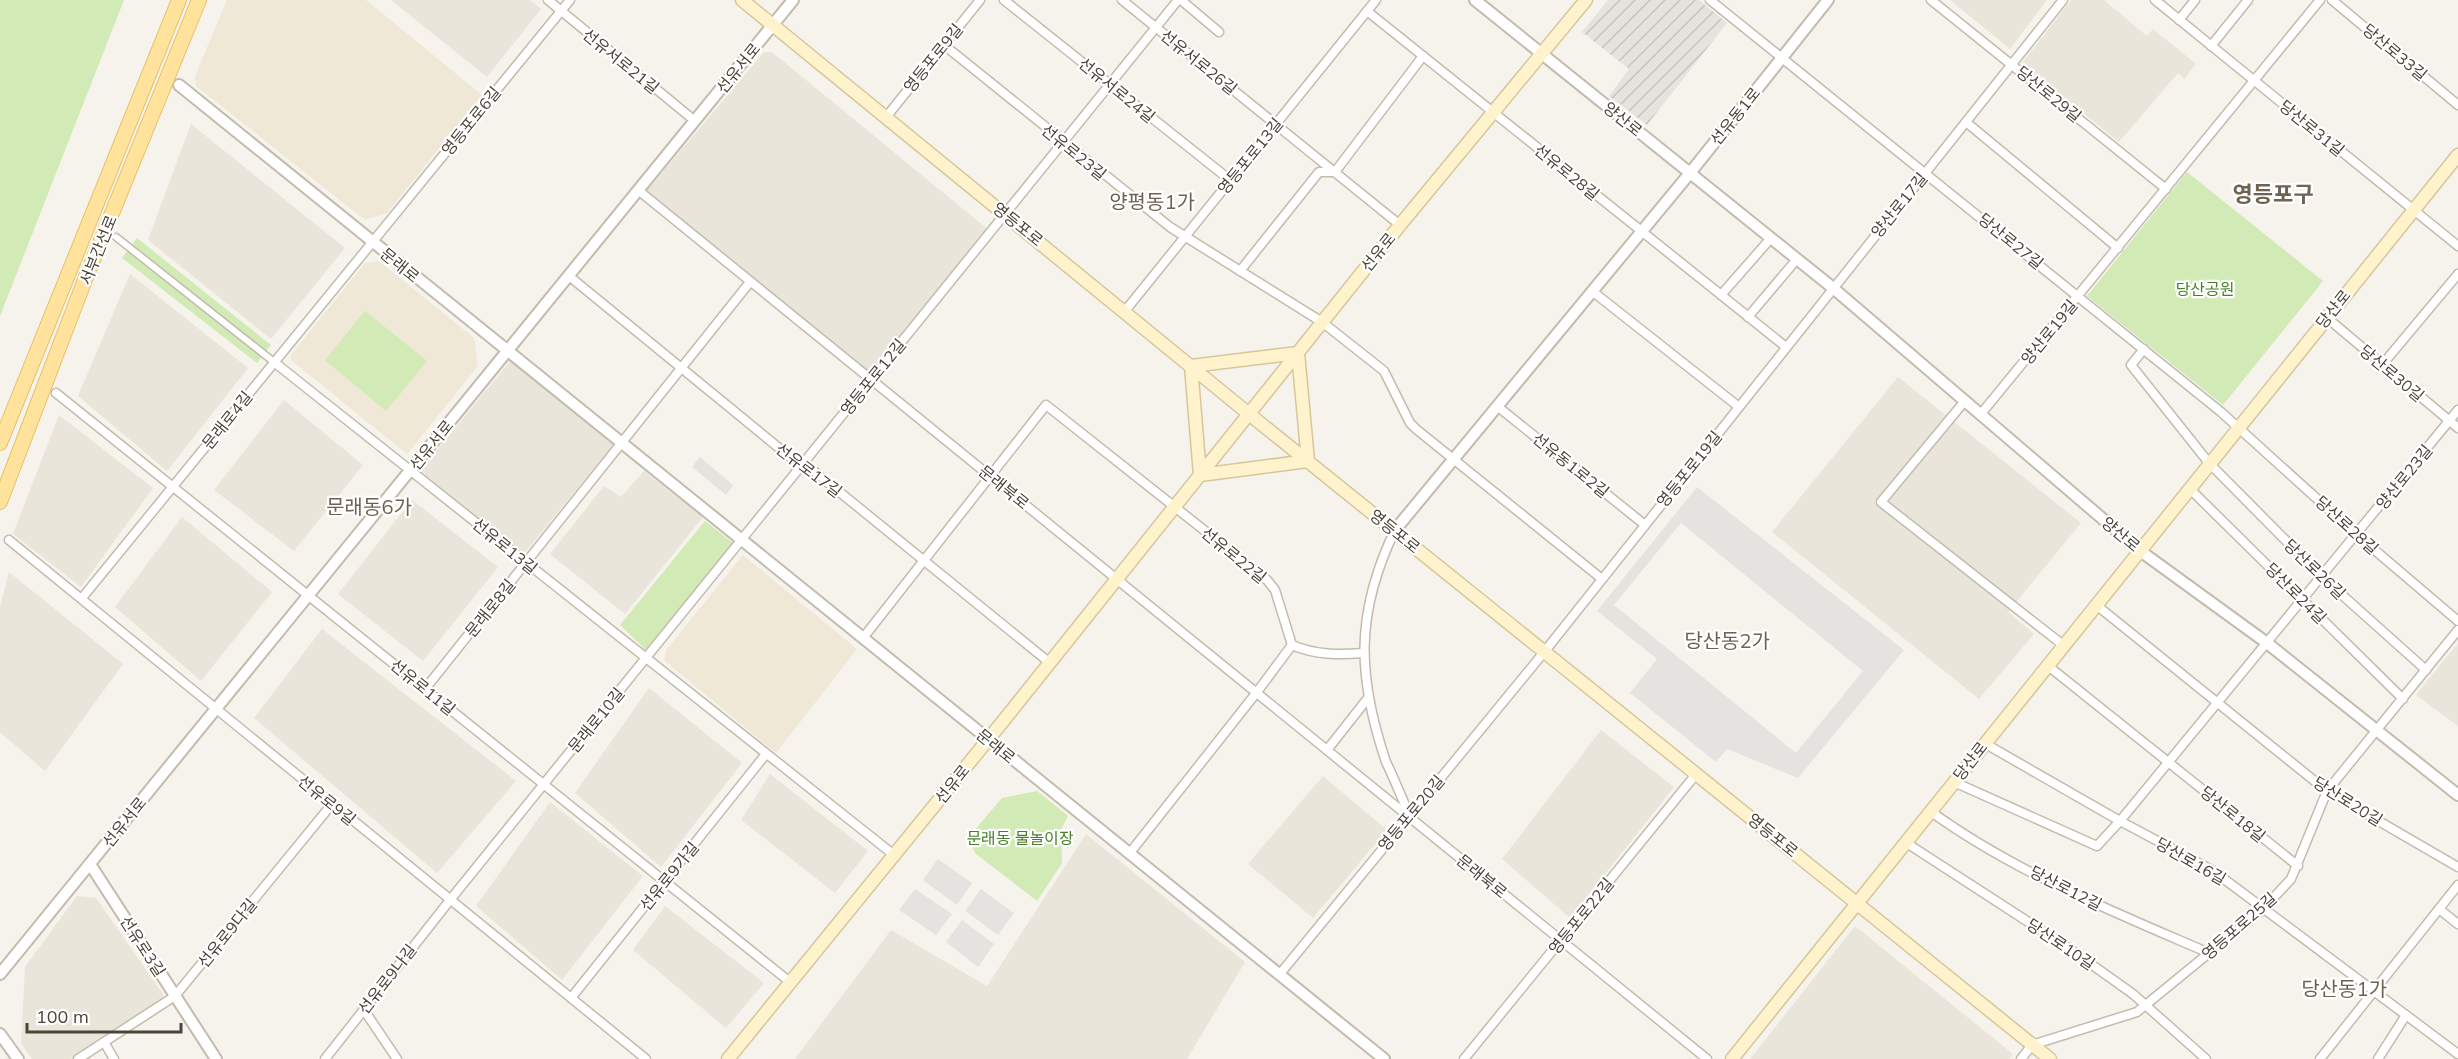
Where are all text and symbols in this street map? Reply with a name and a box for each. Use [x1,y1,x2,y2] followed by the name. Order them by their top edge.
[899,19,967,97] street label: 영등포로9길
[2359,19,2431,85] street label: 당산로33길
[579,24,663,98] street label: 선유서로21길
[1157,25,1241,99] street label: 선유서로26길
[712,39,764,97] street label: 선유서로
[1075,53,1159,127] street label: 선유서로24길
[2012,62,2086,126] street label: 당산로29길
[437,82,505,160] street label: 영등포로6길
[1706,83,1764,149] street label: 선유동1로
[2275,96,2349,160] street label: 당산로31길
[1600,97,1647,141] street label: 양산로
[1213,114,1287,198] street label: 영등포로13길
[1037,120,1111,184] street label: 선유로23길
[1530,140,1604,204] street label: 선유로28길
[1867,168,1931,242] street label: 양산로17길
[2233,180,2313,208] district label: 영등포구
[1109,189,1195,214] district label: 양평동1가
[989,198,1047,250] street label: 영등포로
[1974,209,2048,273] street label: 당산로27길
[75,212,121,288] street label: 서부간선로
[1356,228,1400,275] street label: 선유로
[377,243,424,287] street label: 문래로
[2176,279,2234,299] park label: 당산공원
[2311,285,2355,332] street label: 당산로
[2017,295,2081,369] street label: 양산로19길
[836,335,910,419] street label: 영등포로12길
[2356,340,2428,406] street label: 당산로30길
[198,387,256,453] street label: 문래로4길
[405,416,457,474] street label: 선유서로
[1652,427,1726,511] street label: 영등포로19길
[1529,428,1613,502] street label: 선유동1로2길
[772,439,846,501] street label: 선유로17길
[2372,440,2436,514] street label: 양산로23길
[975,461,1033,513] street label: 문래북로
[2311,491,2383,559] street label: 당산로28길
[326,494,412,519] district label: 문래동6가
[1366,505,1424,557] street label: 영등포로
[2098,512,2145,556] street label: 양산로
[468,514,542,578] street label: 선유로13길
[1197,523,1271,587] street label: 선유로22길
[2280,535,2350,603] street label: 당산로26길
[2261,558,2331,628] street label: 당산로24길
[461,575,519,641] street label: 문래로8길
[1684,628,1770,653] district label: 당산동2가
[386,655,460,719] street label: 선유로11길
[564,683,628,757] street label: 문래로10길
[973,724,1020,768] street label: 문래로
[1949,737,1992,785] street label: 당산로
[930,760,974,807] street label: 선유로
[294,771,360,829] street label: 선유로9길
[1374,771,1448,855] street label: 영등포로20길
[2310,772,2386,830] street label: 당산로20길
[2196,782,2270,846] street label: 당산로18길
[98,793,150,851] street label: 선유서로
[1744,809,1802,861] street label: 영등포로
[966,828,1074,848] park label: 문래동 물놀이장
[2152,833,2230,889] street label: 당산로16길
[635,837,703,915] street label: 선유로9가길
[1453,850,1511,902] street label: 문래북로
[2027,861,2105,915] street label: 당산로12길
[1544,874,1618,958] street label: 영등포로22길
[2197,888,2281,964] street label: 영등포로25길
[193,894,261,972] street label: 선유로9다길
[116,912,170,980] street label: 선유로3길
[2023,914,2099,974] street label: 당산로10길
[354,940,420,1018] street label: 선유로9나길
[2301,976,2387,1001] district label: 당산동1가
[27,996,182,1034] scale bar
[36,1005,89,1028] text: 100 m

